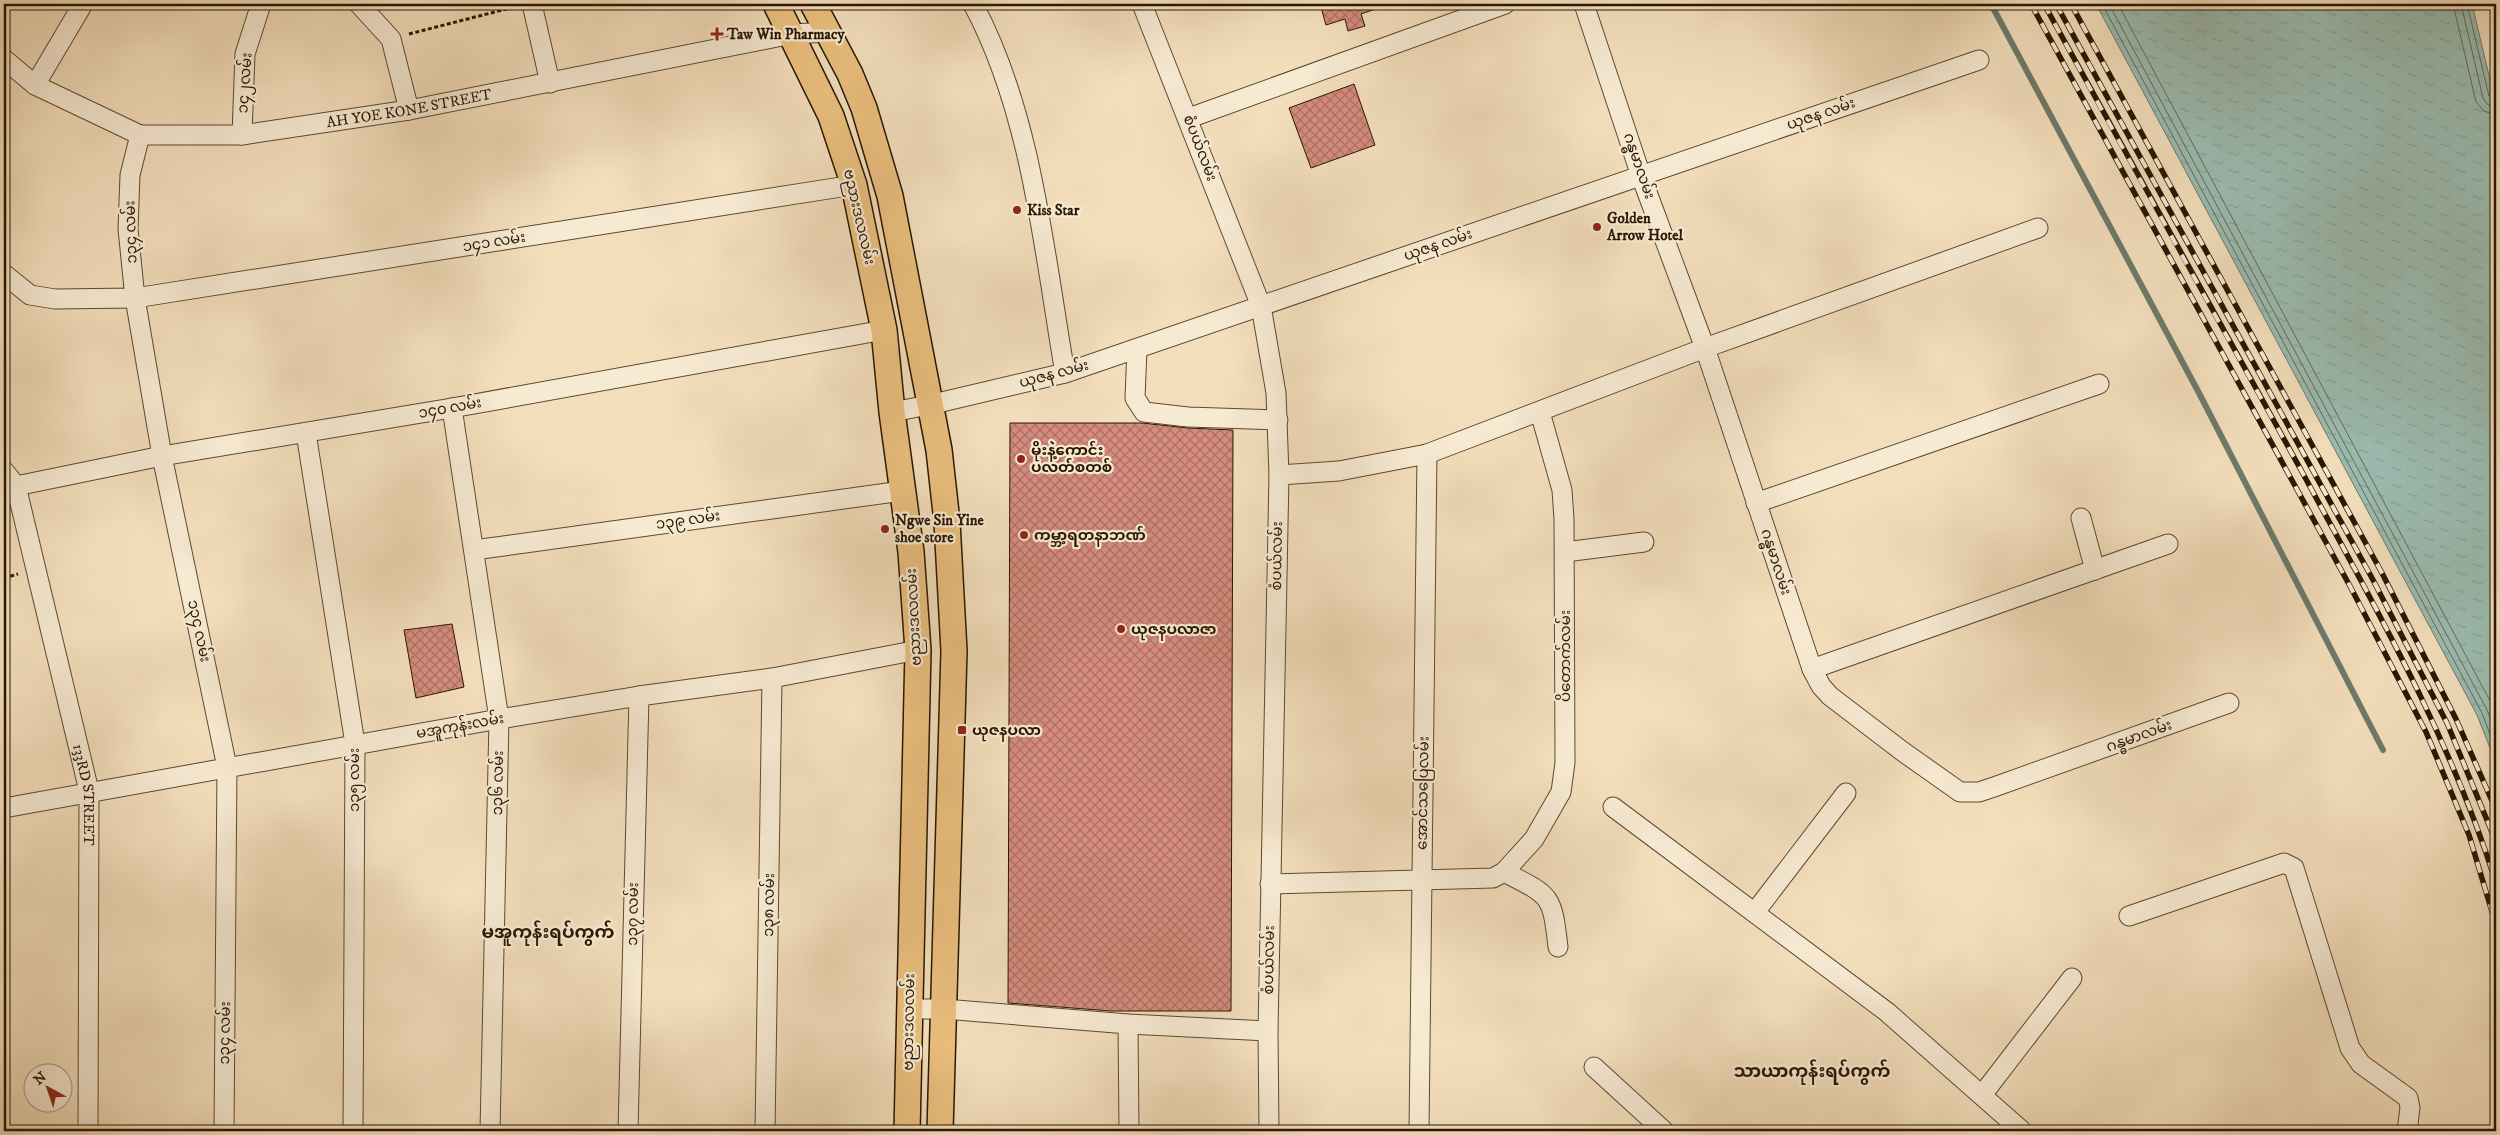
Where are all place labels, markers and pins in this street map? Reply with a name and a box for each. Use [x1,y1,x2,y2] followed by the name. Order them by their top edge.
[726,25,845,44] place label: Taw Win Pharmacy
[711,28,723,40] marker: Taw Win Pharmacy
[1027,201,1080,220] place label: Kiss Star
[1011,204,1023,216] marker: Kiss Star
[1606,209,1683,245] place label: Golden Arrow Hotel
[1591,221,1603,233] marker: Golden Arrow Hotel
[1031,440,1112,477] place label: မိုးနဲ့ကောင်း ပလတ်စတစ်
[1015,453,1027,465] marker: မိုးနဲ့ကောင်း ပလတ်စတစ်
[895,511,984,547] place label: Ngwe Sin Yine shoe store
[879,523,891,535] marker: Ngwe Sin Yine shoe store
[1034,525,1146,547] place label: ကမ္ဘာ့ရတနာဘဏ်
[1018,529,1030,541] marker: ကမ္ဘာ့ရတနာဘဏ်
[1131,620,1216,641] place label: ယုဇနပလာဇာ
[1115,623,1127,635] marker: ယုဇနပလာဇာ
[972,721,1041,742] place label: ယုဇနပလာ
[956,724,968,736] marker: ယုဇနပလာ

